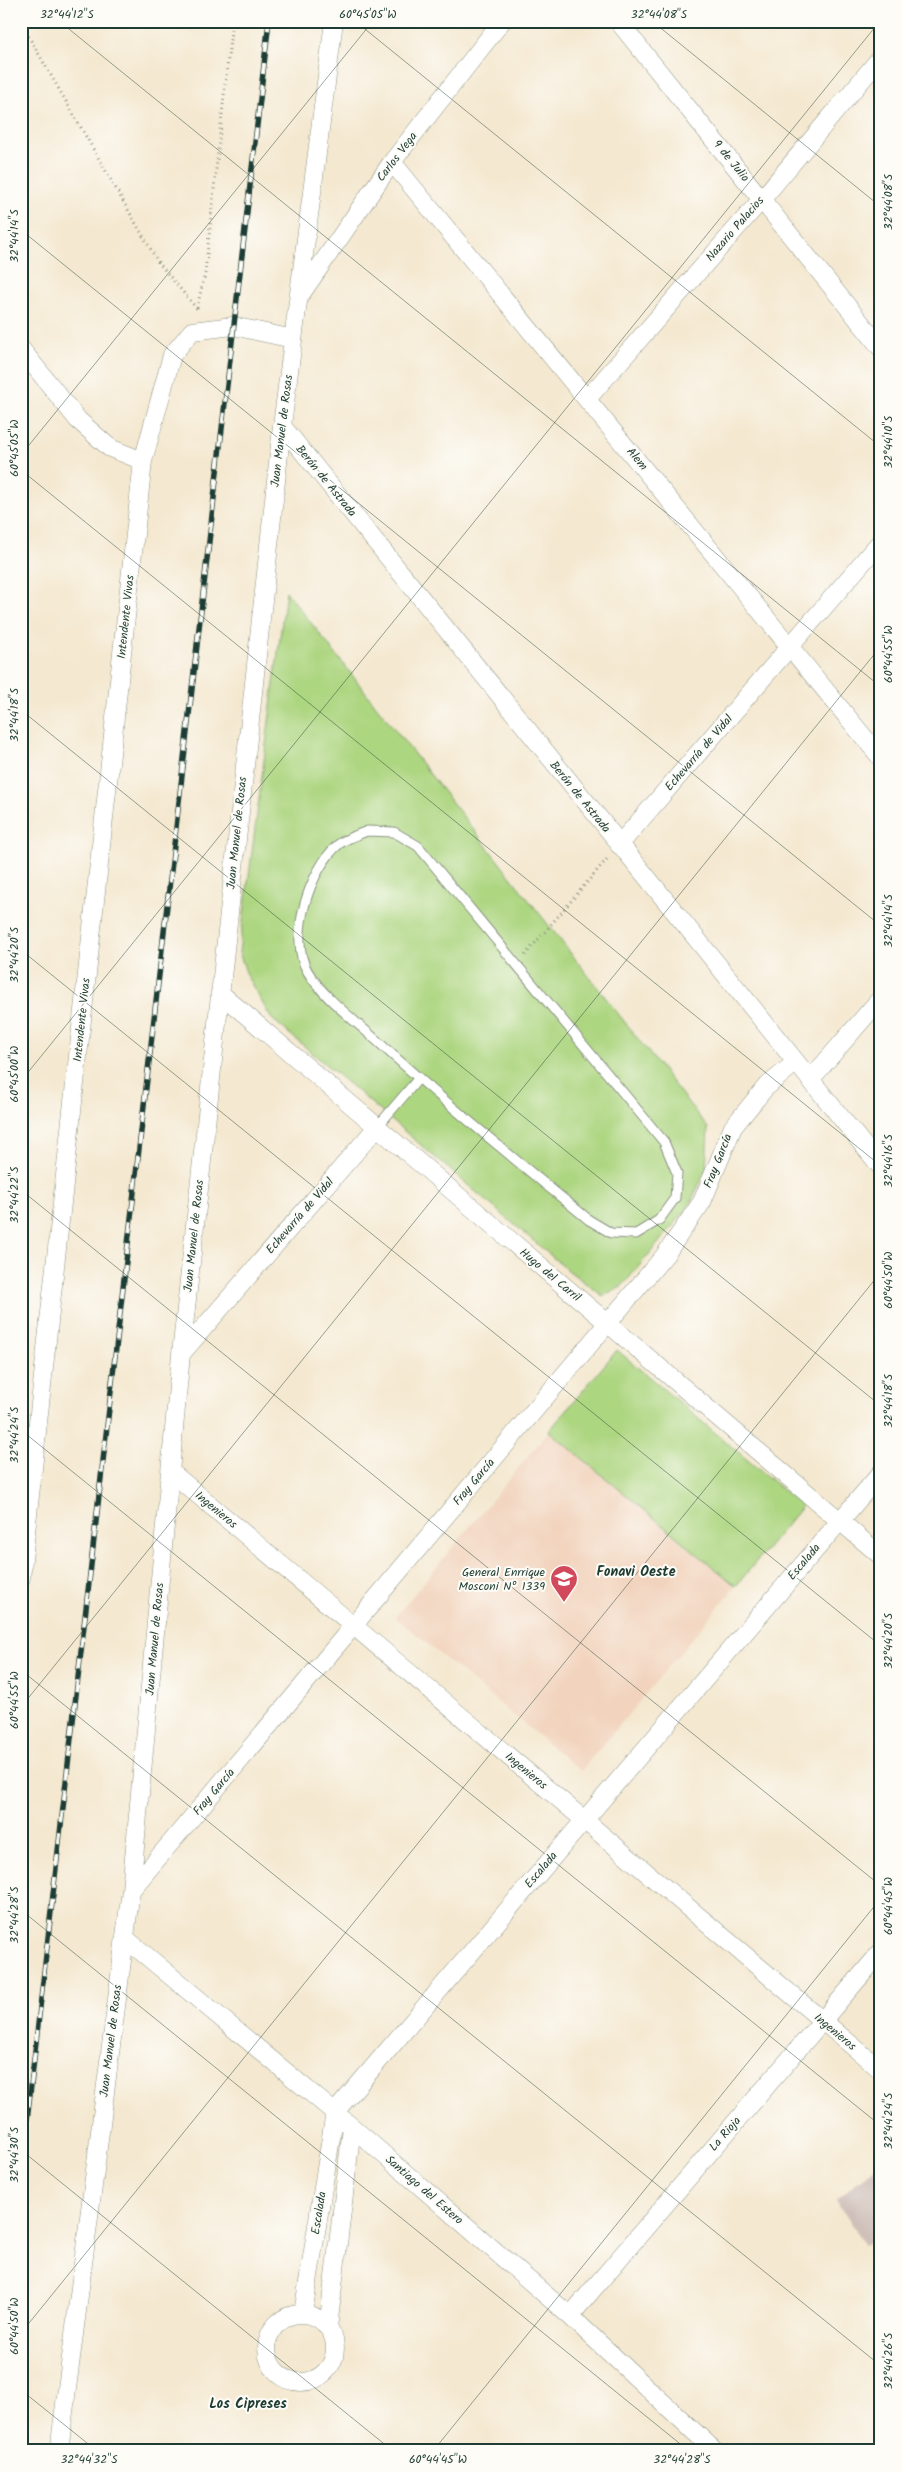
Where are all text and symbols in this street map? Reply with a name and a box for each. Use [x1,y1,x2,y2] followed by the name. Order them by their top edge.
[40,5,95,24] text: 32°44'12"S
[339,5,397,24] text: 60°45'05"W
[631,5,688,24] text: 32°44'08"S
[372,128,422,186] street label: Carlos Vega
[708,136,754,186] street label: 9 de Julio
[879,173,898,230] text: 32°44'08"S
[701,192,769,266] street label: Nazario Palacios
[5,209,24,263] text: 32°44'14"S
[266,374,298,488] street label: Juan Manuel de Rosas
[879,415,898,468] text: 32°44'10"S
[5,419,24,477] text: 60°45'05"W
[291,441,361,522] street label: Berón de Astrada
[622,443,653,475] street label: Alem
[112,574,140,660] street label: Intendente Vivas
[879,625,898,683] text: 60°44'55"W
[5,687,24,742] text: 32°44'18"S
[660,710,738,796] street label: Echevarría de Vidal
[545,757,615,838] street label: Berón de Astrada
[222,776,252,890] street label: Juan Manuel de Rosas
[879,894,898,948] text: 32°44'14"S
[5,926,24,983] text: 32°44'20"S
[68,977,96,1063] street label: Intendente Vivas
[5,1046,24,1102] text: 60°45'00"W
[699,1131,738,1191] street label: Fray García
[879,1134,898,1188] text: 32°44'16"S
[5,1166,24,1224] text: 32°44'22"S
[261,1173,339,1259] street label: Echevarría de Vidal
[179,1179,209,1293] street label: Juan Manuel de Rosas
[515,1243,585,1307] street label: Hugo del Carril
[879,1251,898,1309] text: 60°44'50"W
[879,1373,898,1428] text: 32°44'18"S
[5,1406,24,1463] text: 32°44'24"S
[448,1454,500,1510] street label: Fray García
[191,1487,241,1533] street label: Ingenieros
[783,1539,825,1585] street label: Escalada
[597,1561,676,1583] district label: Fonavi Oeste
[458,1563,546,1596] place label: General Enrrique Mosconi Nº 1339
[549,1564,579,1603] school or university icon: General Enrrique Mosconi Nº 1339
[141,1582,169,1696] street label: Juan Manuel de Rosas
[879,1612,898,1669] text: 32°44'20"S
[5,1671,24,1729] text: 60°44'55"W
[501,1748,551,1794] street label: Ingenieros
[188,1764,240,1820] street label: Fray García
[520,1847,562,1893] street label: Escalada
[879,1877,898,1935] text: 60°44'45"W
[5,1886,24,1944] text: 32°44'28"S
[95,1984,127,2098] street label: Juan Manuel de Rosas
[810,2009,860,2055] street label: Ingenieros
[879,2092,898,2149] text: 32°44'24"S
[704,2112,746,2156] street label: La Rioja
[5,2126,24,2183] text: 32°44'30"S
[381,2151,467,2229] street label: Santiago del Estero
[306,2190,332,2236] street label: Escalada
[5,2297,24,2355] text: 60°44'50"W
[879,2332,898,2389] text: 32°44'26"S
[209,2393,287,2415] district label: Los Cipreses
[60,2450,118,2469] text: 32°44'32"S
[409,2450,467,2469] text: 60°44'45"W
[653,2450,711,2469] text: 32°44'28"S

